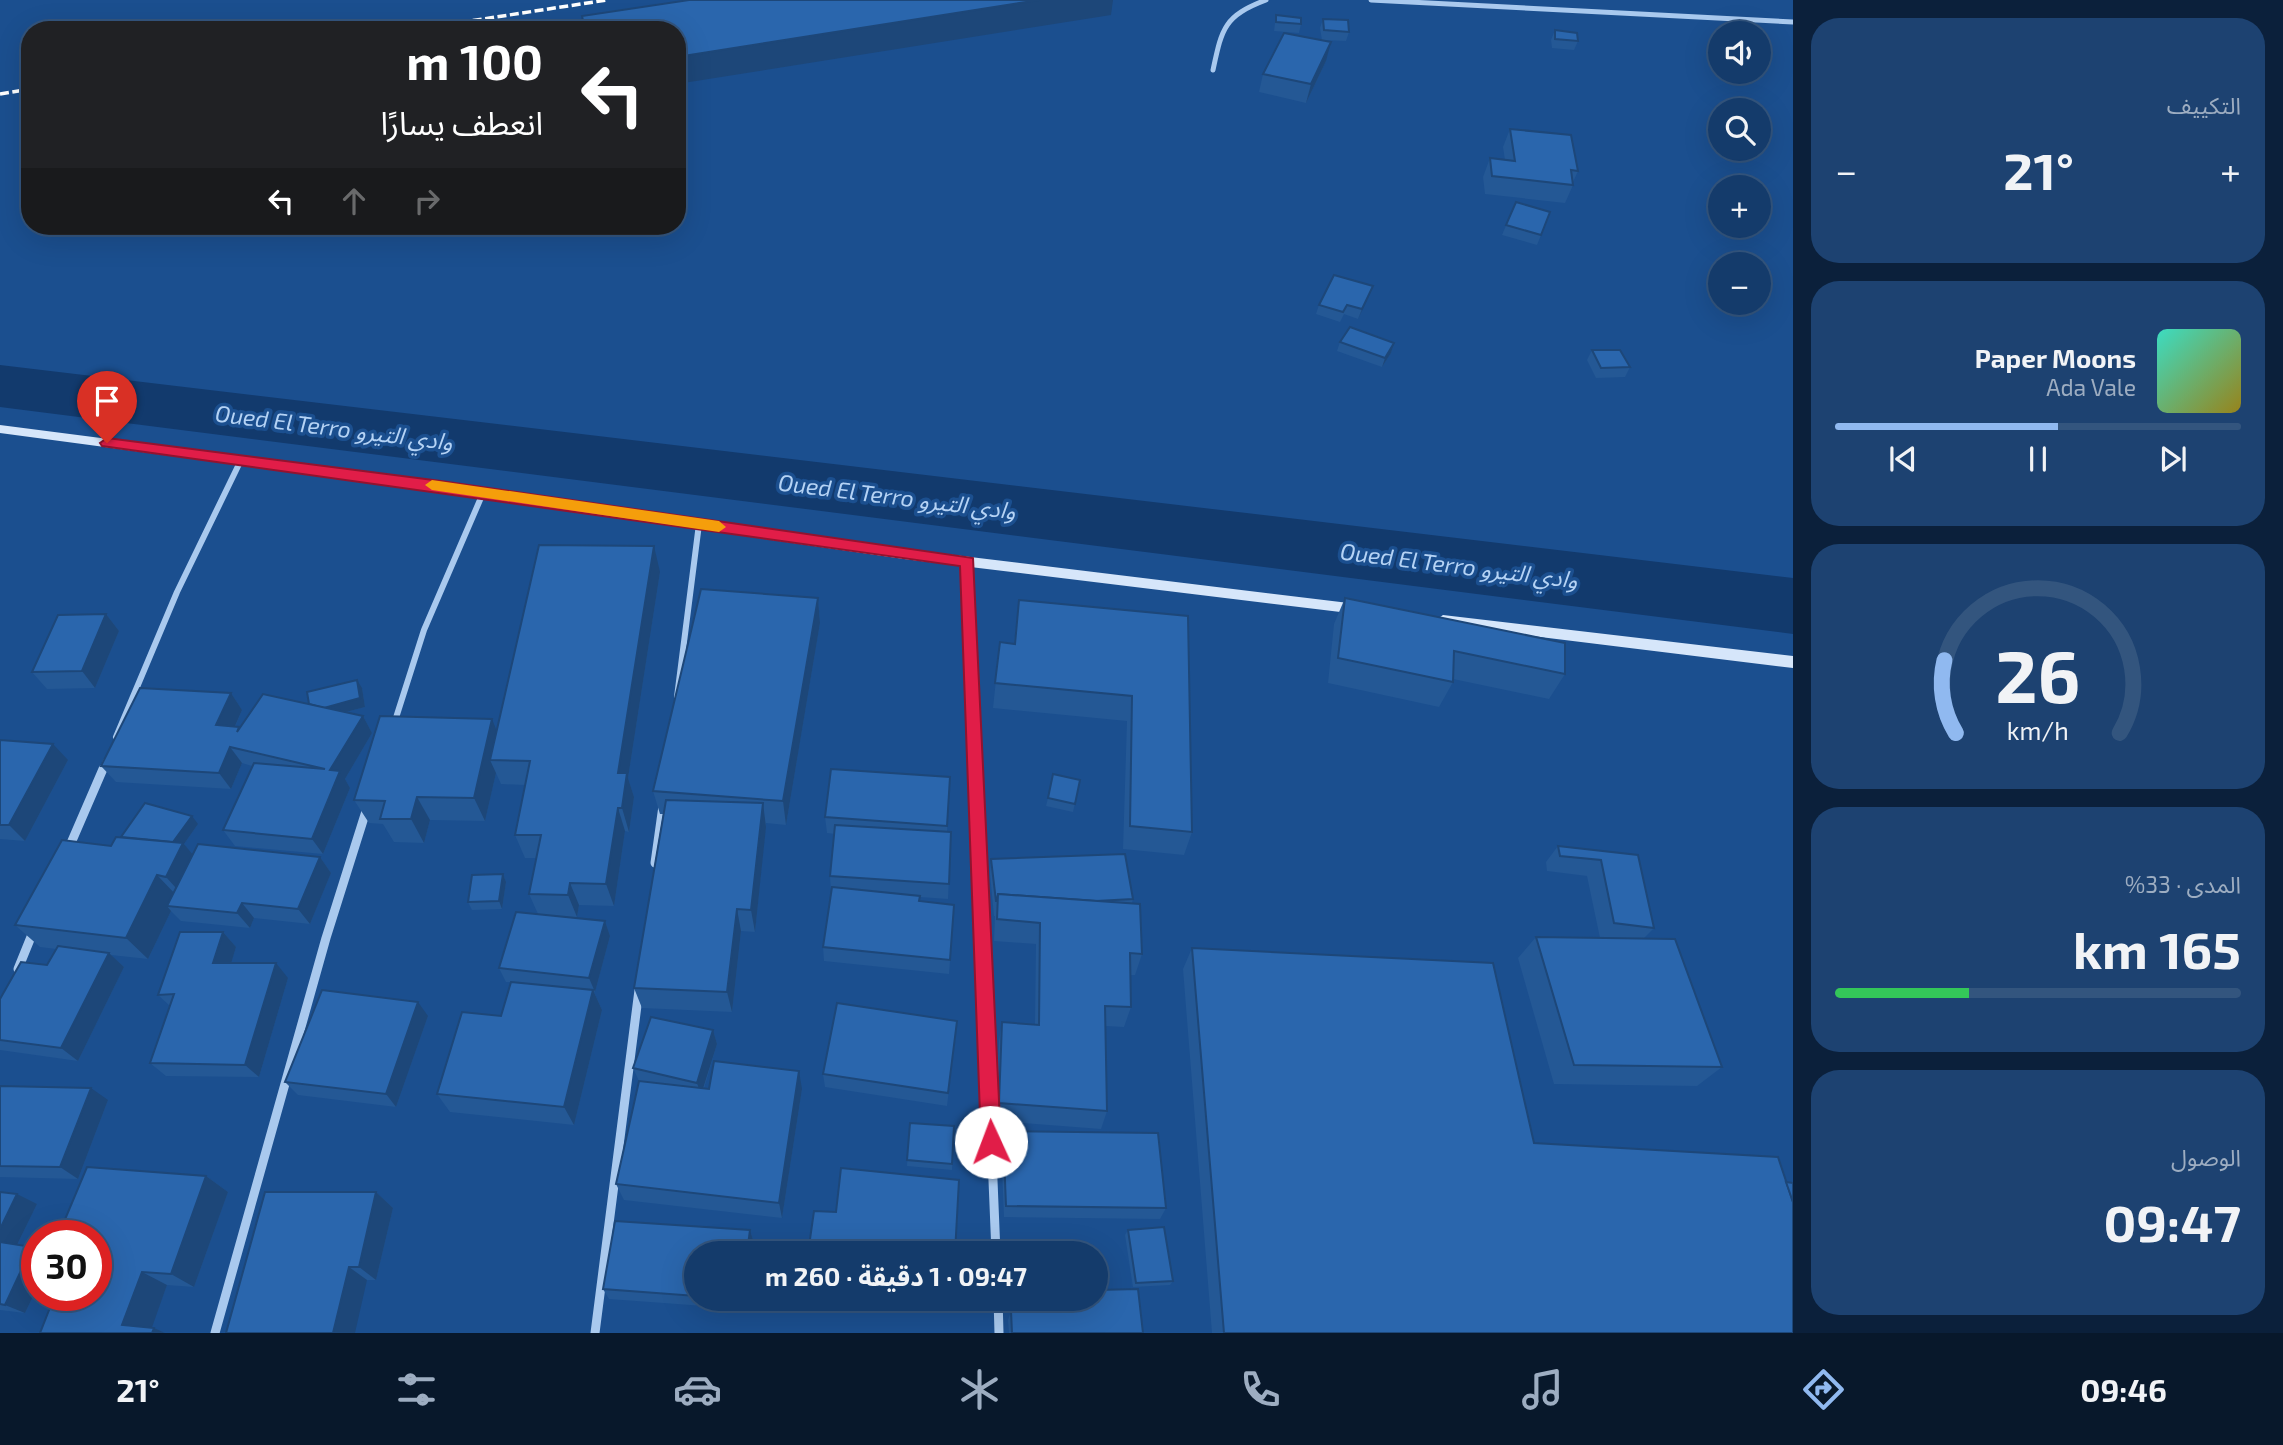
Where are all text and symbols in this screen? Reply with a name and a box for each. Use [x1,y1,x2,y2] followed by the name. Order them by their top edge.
[1708,21,1771,315] map controls
[1708,21,1771,84] button: sound
[406,31,543,90] text: 100 m
[567,49,658,140] icon: left
[2167,91,2241,119] text: التكييف
[1708,98,1771,161] button: search
[380,103,543,141] text: انعطف يسارًا
[2003,138,2074,200] text: 21°
[1835,147,1857,193] text: −
[2220,147,2241,193] text: +
[1708,175,1771,238] button: +
[262,182,300,220] icon: left
[335,182,373,220] icon: ahead
[408,182,446,220] icon: right
[1708,252,1771,315] button: −
[1975,342,2136,373] text: Paper Moons
[77,371,137,443] pin
[2046,373,2136,401] text: Ada Vale
[88,382,126,420] icon: arrive
[213,399,454,461] water label: Oued El Terro وادي التيرو
[1884,440,1922,478] icon: previous
[2019,440,2057,478] icon: pause
[2154,440,2192,478] icon: next
[776,468,1017,530] water label: Oued El Terro وادي التيرو
[1338,537,1579,599] water label: Oued El Terro وادي التيرو
[1995,630,2081,718] text: 26
[2007,714,2069,744] text: km/h
[2125,870,2241,898] text: المدى · 33%
[2073,917,2241,979] text: 165 km
[954,1105,1028,1179] position arrow
[2171,1143,2241,1171] text: الوصول
[2104,1190,2241,1252] text: 09:47
[21,1220,112,1311] speed limit sign: 30
[765,1260,1027,1291] text: 09:47 · 1 دقيقة · 260 m
[392,1365,441,1414] icon: filters
[673,1365,722,1414] icon: car
[955,1365,1004,1414] icon: climate
[1236,1365,1285,1414] icon: phone
[1518,1365,1567,1414] icon: music
[1799,1365,1848,1414] icon: directions
[116,1370,160,1408] text: 21°
[2080,1370,2167,1408] text: 09:46

